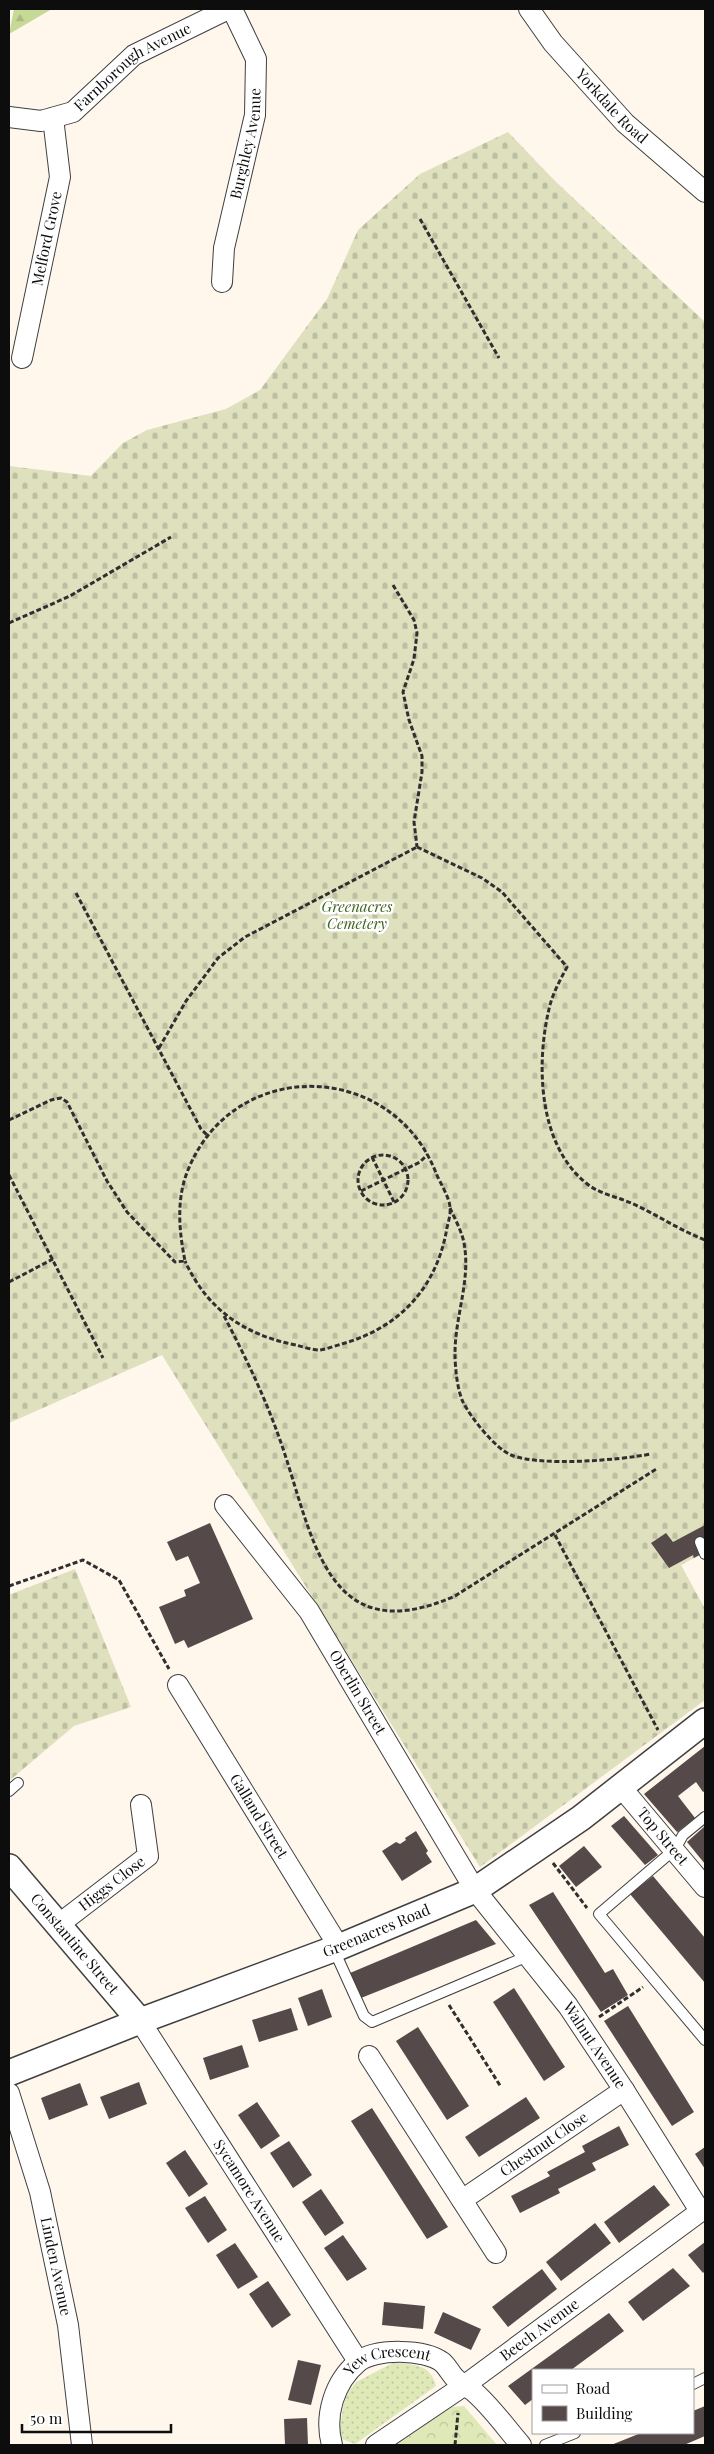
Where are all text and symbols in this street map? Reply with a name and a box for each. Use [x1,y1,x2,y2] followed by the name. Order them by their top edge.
[69,18,194,115] street label: Farnborough Avenue
[571,63,653,148] street label: Yorkdale Road
[225,88,264,201] street label: Burghley Avenue
[26,189,66,288] street label: Melford Grove
[322,896,393,933] park label: Greenacres Cemetery
[325,1646,392,1739] street label: Oberlin Street
[226,1770,293,1862] street label: Galland Street
[633,1803,694,1869] street label: Top Street
[74,1851,149,1915] street label: Higgs Close
[27,1889,124,1998] street label: Constantine Street
[320,1899,433,1961] street label: Greenacres Road
[558,1997,631,2092] street label: Walnut Avenue
[495,2107,591,2181] street label: Chestnut Close
[209,2135,290,2246] street label: Sycamore Avenue
[37,2215,77,2318] street label: Linden Avenue
[495,2293,583,2365] street label: Beech Avenue
[338,2341,434,2380] street label: Yew Crescent
[532,2369,694,2434] legend
[576,2378,610,2398] text: Road
[22,2402,171,2434] scale bar
[576,2403,633,2423] text: Building
[30,2408,63,2428] text: 50 m

